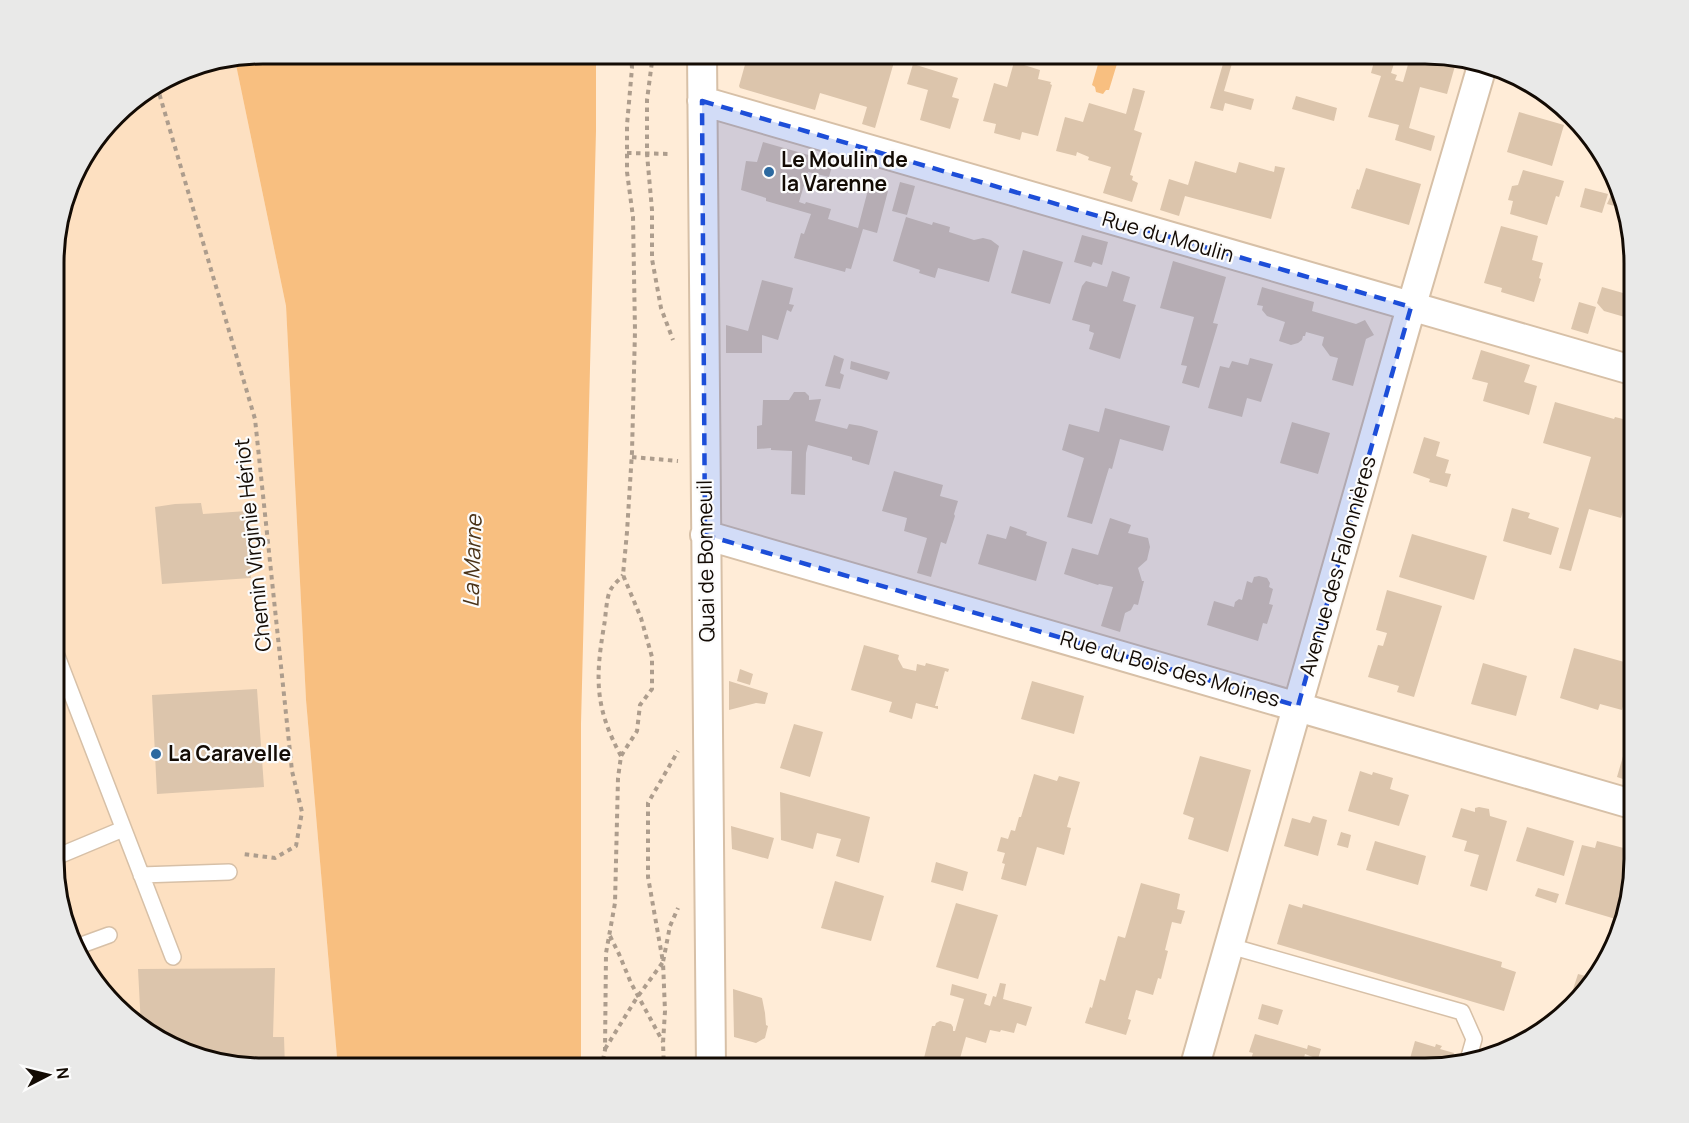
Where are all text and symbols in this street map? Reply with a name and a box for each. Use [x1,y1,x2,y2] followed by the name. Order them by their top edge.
[781,145,908,197] place label: Le Moulin de la Varenne
[762,165,776,179] marker: Le Moulin de la Varenne
[1099,204,1238,268] street label: Rue du Moulin
[227,437,277,653] street label: Chemin Virginie Hériot
[1292,452,1382,679] street label: Avenue des Falonnières
[690,480,720,642] street label: Quai de Bonneuil
[455,513,489,608] water label: La Marne
[1057,623,1283,713] street label: Rue du Bois des Moines
[168,739,291,767] place label: La Caravelle
[149,747,163,761] marker: La Caravelle
[18,1045,78,1105] north arrow
[51,1066,75,1080] text: N

